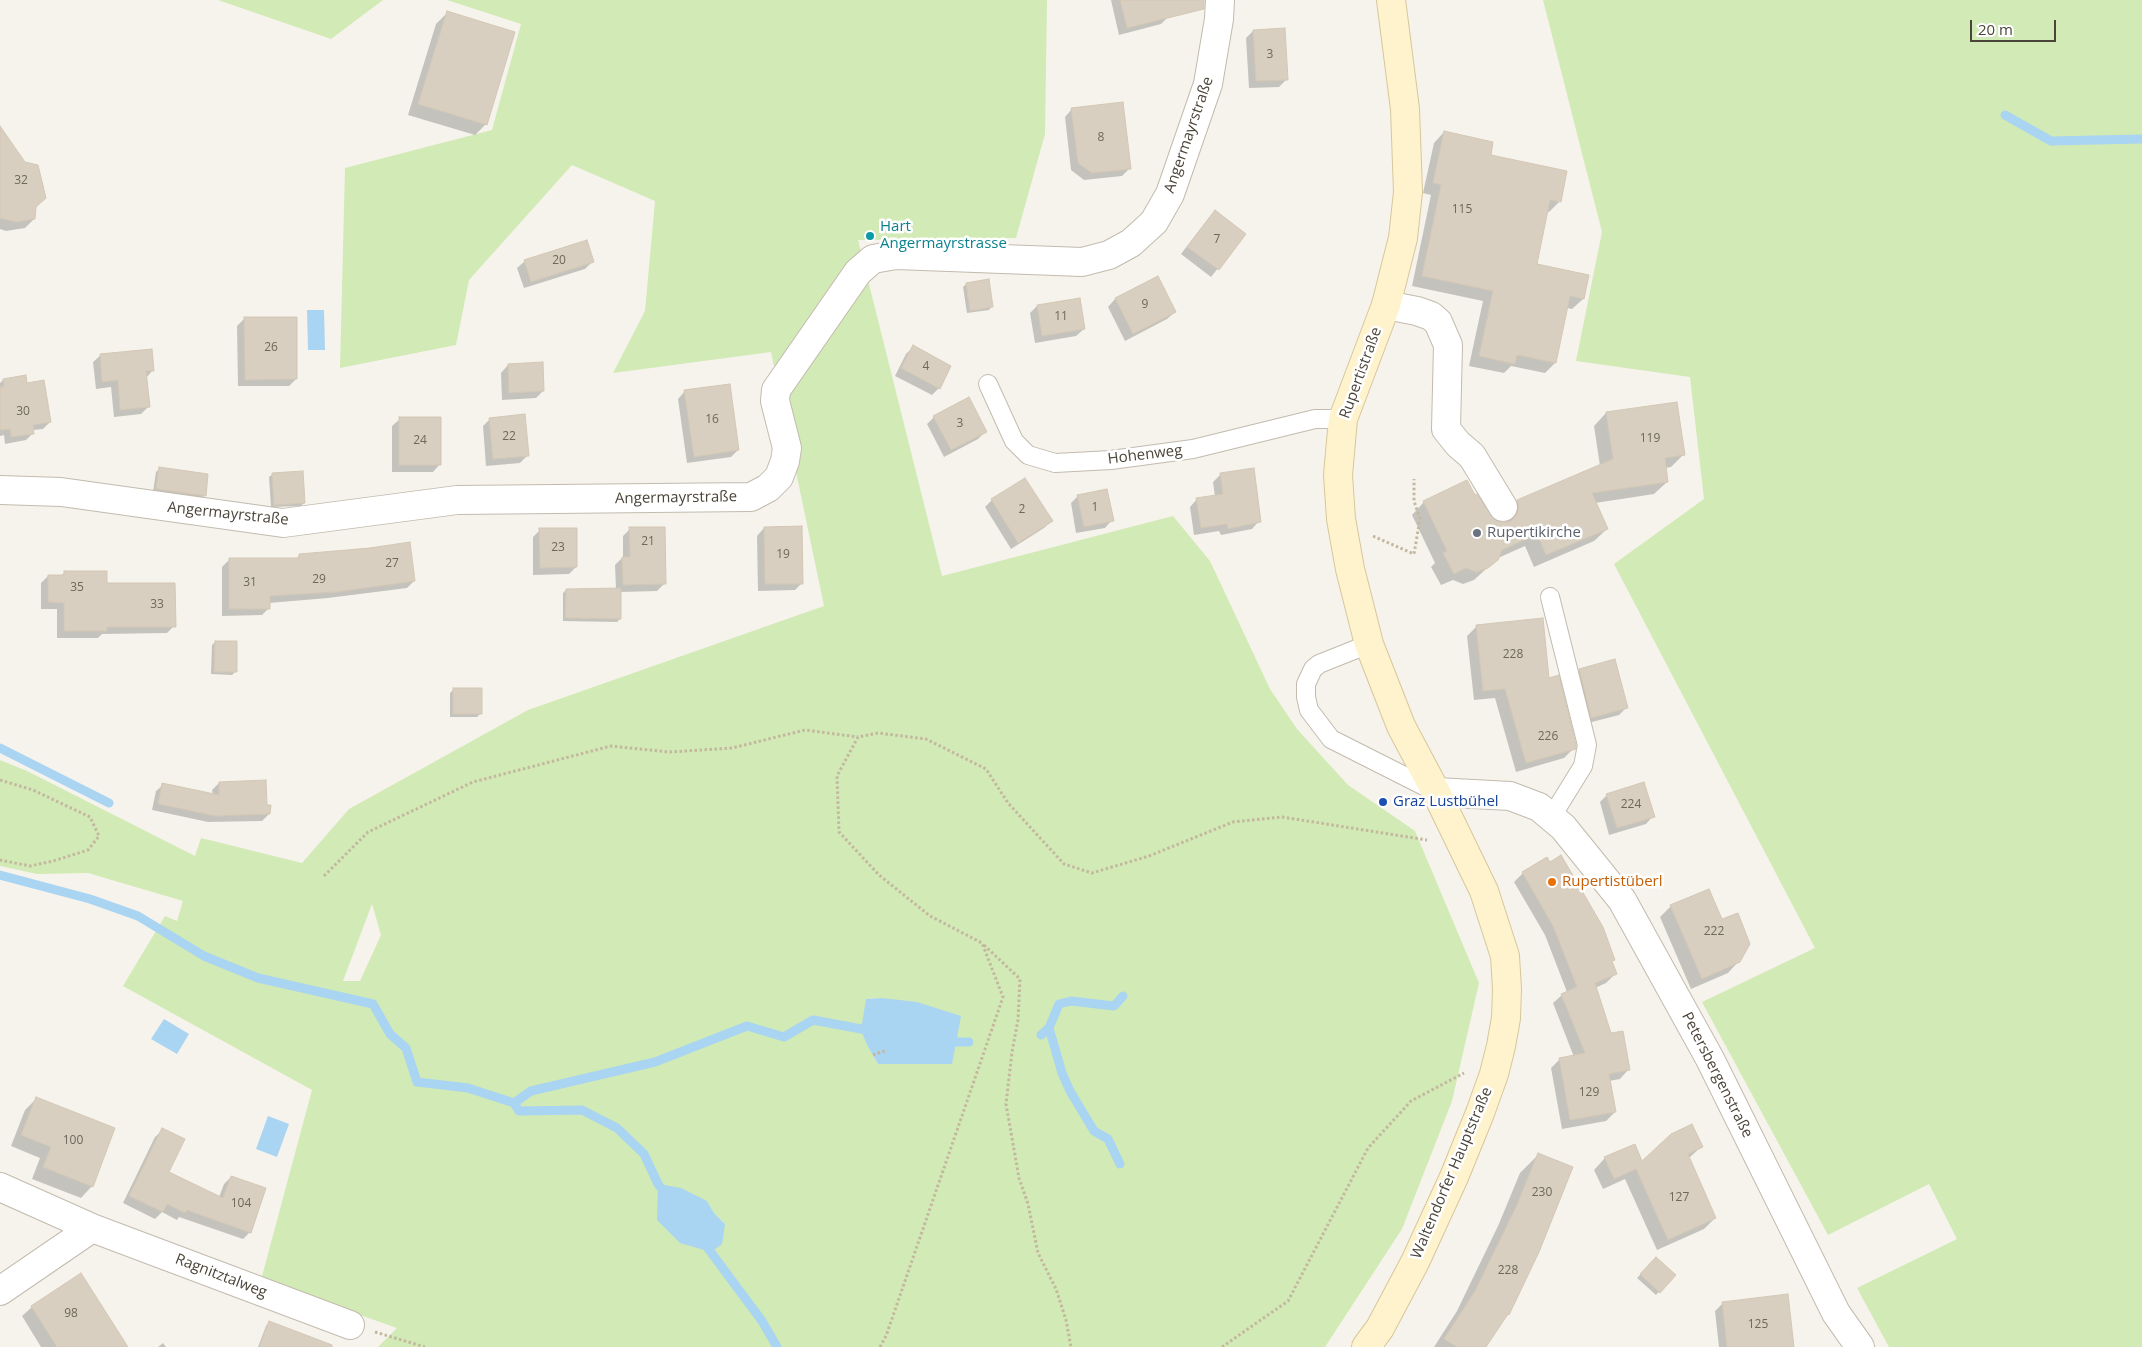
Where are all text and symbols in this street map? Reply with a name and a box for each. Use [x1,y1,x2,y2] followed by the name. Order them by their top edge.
[1972,10,2058,42] scale bar
[1978,19,2013,39] text: 20 m
[1267,48,1273,62] house number: 3
[1161,74,1217,196] street label: Angermayrstraße
[1098,131,1104,145] house number: 8
[14,174,28,188] house number: 32
[1452,203,1472,217] house number: 115
[880,218,1007,253] place label: Hart Angermayrstrasse
[864,230,876,242] marker: Hart Angermayrstrasse
[1214,233,1220,247] house number: 7
[552,254,566,268] house number: 20
[1142,298,1148,312] house number: 9
[1054,310,1068,324] house number: 11
[1336,325,1386,421] street label: Rupertistraße
[264,341,278,355] house number: 26
[923,360,929,374] house number: 4
[16,405,30,419] house number: 30
[705,413,719,427] house number: 16
[957,417,963,431] house number: 3
[502,430,516,444] house number: 22
[1640,432,1660,446] house number: 119
[413,434,427,448] house number: 24
[1107,441,1183,469] street label: Hohenweg
[615,488,737,508] street label: Angermayrstraße
[166,499,290,529] street label: Angermayrstraße
[1092,501,1098,515] house number: 1
[1019,503,1025,517] house number: 2
[1487,524,1581,542] place label: Rupertikirche
[1471,527,1483,539] marker: Rupertikirche
[641,535,655,549] house number: 21
[551,541,565,555] house number: 23
[776,548,790,562] house number: 19
[385,557,399,571] house number: 27
[312,573,326,587] house number: 29
[243,576,257,590] house number: 31
[70,581,84,595] house number: 35
[150,598,164,612] house number: 33
[1503,648,1523,662] house number: 228
[1538,730,1558,744] house number: 226
[1393,793,1499,811] place label: Graz Lustbühel
[1377,796,1389,808] marker: Graz Lustbühel
[1621,798,1641,812] house number: 224
[1562,873,1663,891] place label: Rupertistüberl
[1546,876,1558,888] marker: Rupertistüberl
[1704,925,1724,939] house number: 222
[1677,1009,1757,1141] street label: Petersbergenstraße
[1408,1085,1496,1261] street label: Waltendorfer Hauptstraße
[1579,1086,1599,1100] house number: 129
[63,1134,83,1148] house number: 100
[1532,1186,1552,1200] house number: 230
[1669,1191,1689,1205] house number: 127
[231,1197,251,1211] house number: 104
[173,1250,269,1302] street label: Ragnitztalweg
[1498,1264,1518,1278] house number: 228
[64,1307,78,1321] house number: 98
[1748,1318,1768,1332] house number: 125

